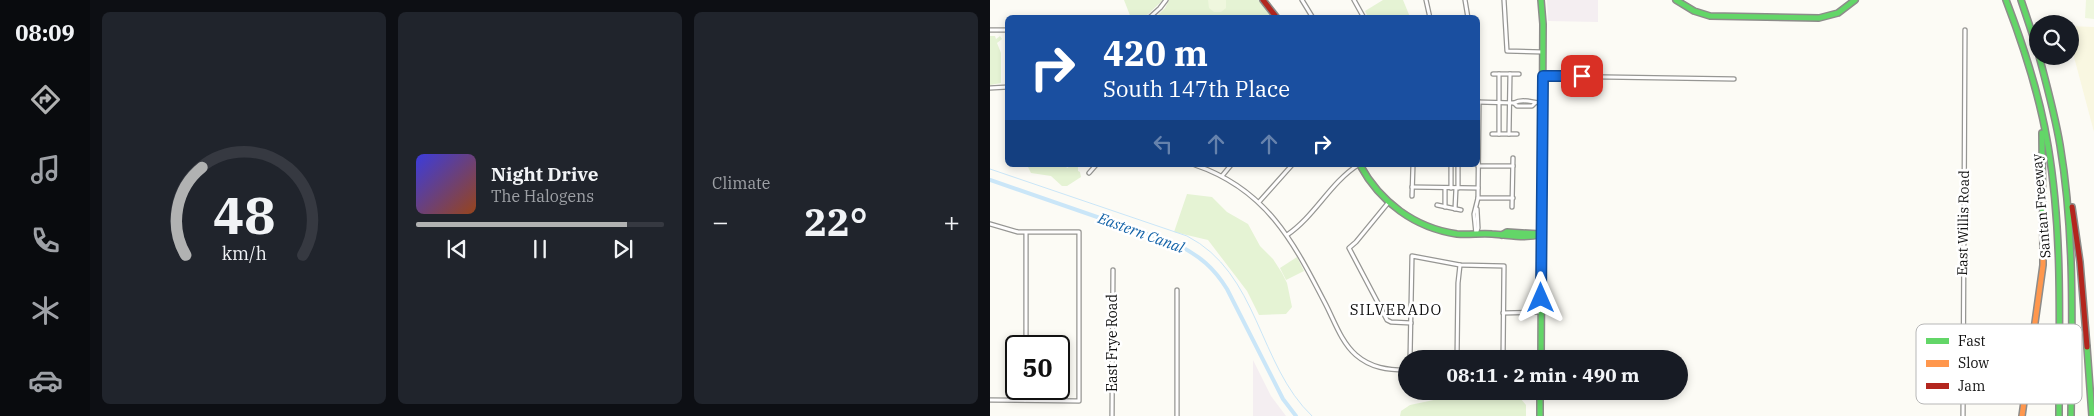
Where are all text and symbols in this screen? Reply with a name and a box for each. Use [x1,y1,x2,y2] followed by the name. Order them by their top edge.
[2029,15,2079,65] map controls
[2029,15,2079,65] button: search
[15,18,75,47] text: 08:09
[1103,30,1208,76] text: 420 m
[1020,35,1085,100] icon: right
[1561,55,1603,97] pin
[1568,62,1596,90] icon: arrive
[1103,74,1290,103] text: South 147th Place
[28,82,63,117] icon: directions
[1149,130,1177,158] icon: left
[1202,130,1230,158] icon: ahead
[1255,130,1283,158] icon: ahead
[1308,130,1336,158] icon: right
[28,152,63,187] icon: music
[2027,152,2055,259] street label: Santan Freeway
[491,162,599,186] text: Night Drive
[1953,170,1973,276] street label: East Willis Road
[712,173,770,193] text: Climate
[213,181,275,248] text: 48
[491,186,594,206] text: The Halogens
[804,197,868,246] text: 22°
[712,203,729,240] text: −
[943,203,960,240] text: +
[1095,208,1188,257] water label: Eastern Canal
[28,223,63,258] icon: phone
[443,235,471,263] icon: previous
[526,235,554,263] icon: pause
[609,235,637,263] icon: next
[221,242,267,265] text: km/h
[1514,271,1566,323] position arrow
[28,293,63,328] icon: climate
[1103,293,1121,392] street label: East Frye Road
[1350,300,1442,319] district label: SILVERADO
[1916,324,2082,404] legend
[1958,332,1986,350] text: Fast
[1005,335,1070,400] speed limit sign: 50
[1958,354,1989,372] text: Slow
[28,363,63,398] icon: car
[1447,363,1639,387] text: 08:11 · 2 min · 490 m
[1958,377,1985,395] text: Jam

